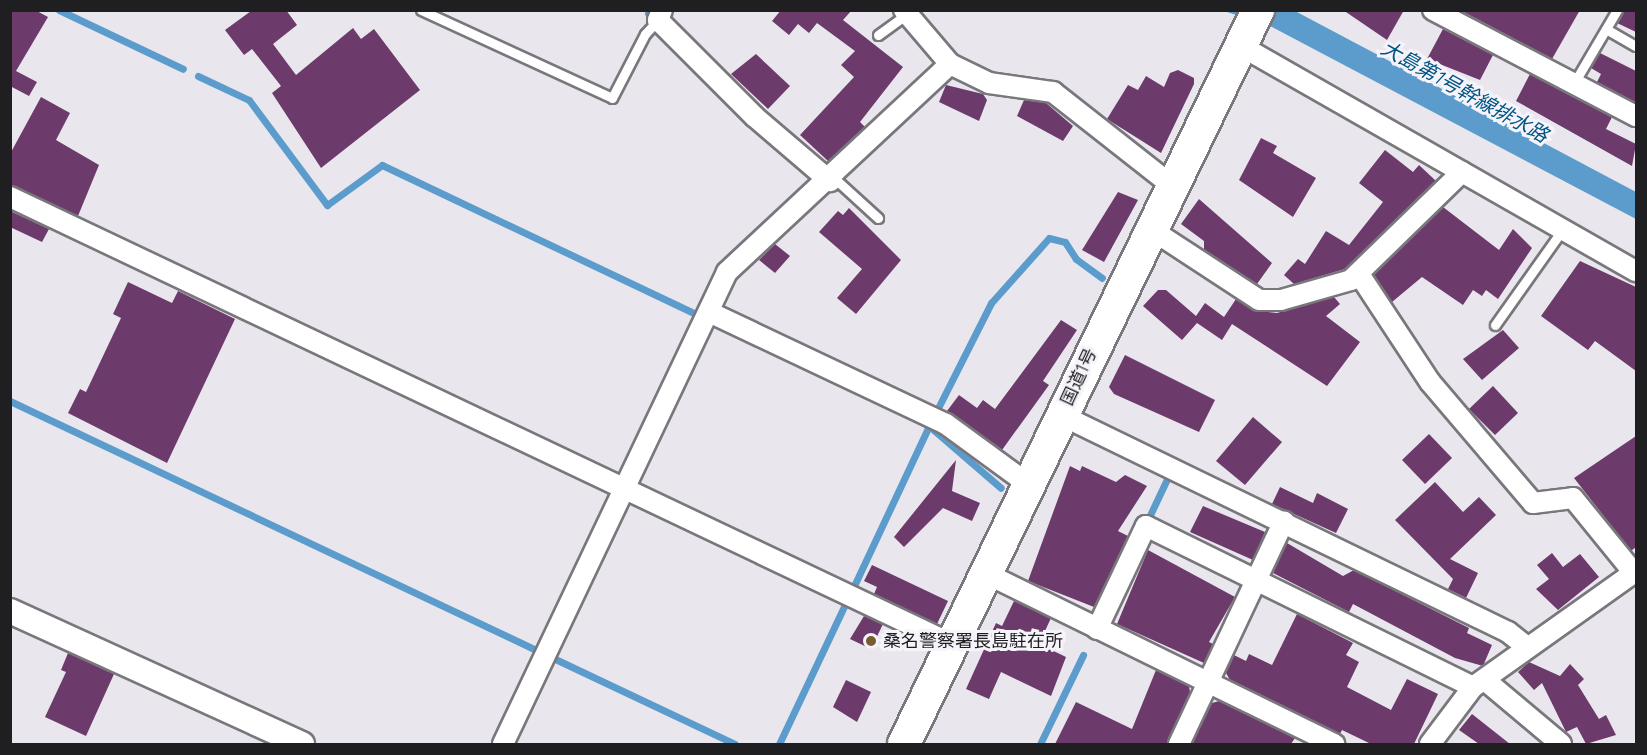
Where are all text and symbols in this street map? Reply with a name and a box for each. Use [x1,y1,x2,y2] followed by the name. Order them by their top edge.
[1377,35,1553,147] water label: 大島第1号幹線排水路
[1056,345,1102,409] street label: 国道1号
[883,630,1063,652] place label: 桑名警察署長島駐在所
[864,634,878,648] marker: 桑名警察署長島駐在所

